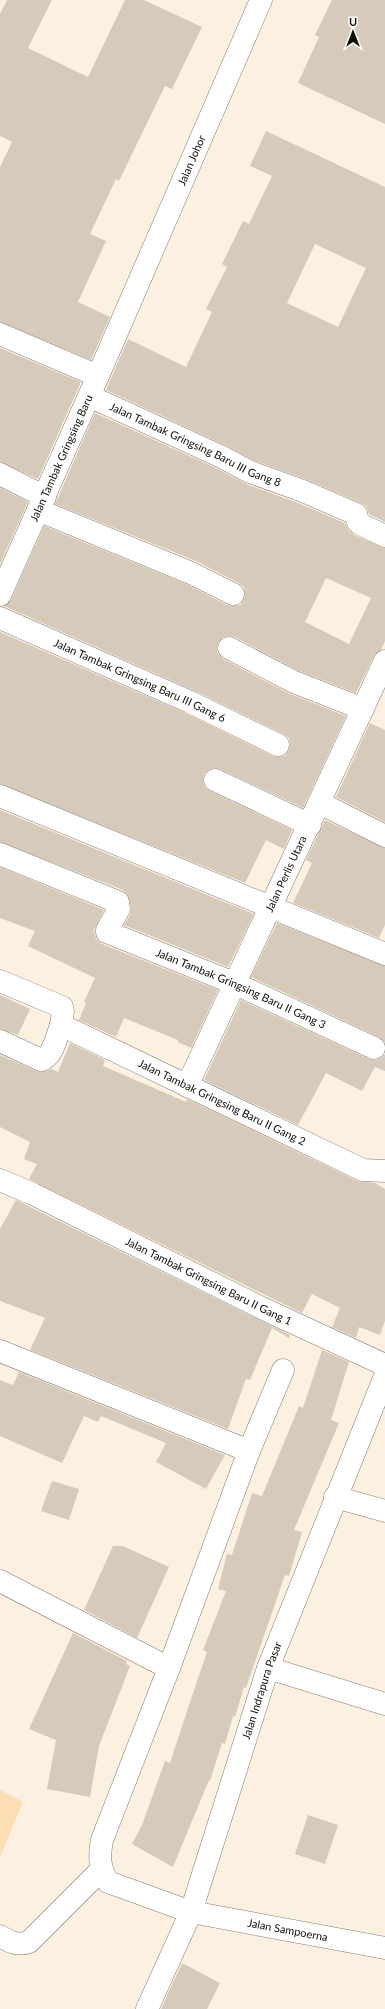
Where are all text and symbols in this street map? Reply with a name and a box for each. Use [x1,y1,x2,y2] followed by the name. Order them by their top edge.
[333,12,373,52] north arrow
[349,15,357,28] text: U
[174,133,208,187] street label: Jalan Johor
[27,392,95,523] street label: Jalan Tambak Gringsing Baru
[108,399,283,489] street label: Jalan Tambak Gringsing Baru III Gang 8
[52,636,228,724] street label: Jalan Tambak Gringsing Baru III Gang 6
[262,833,309,914] street label: Jalan Perlis Utara
[154,945,328,1031] street label: Jalan Tambak Gringsing Baru II Gang 3
[136,1056,308,1148] street label: Jalan Tambak Gringsing Baru II Gang 2
[123,1234,294,1327] street label: Jalan Tambak Gringsing Baru II Gang 1
[239,1640,284,1741] street label: Jalan Indrapura Pasar
[247,1916,329,1943] street label: Jalan Sampoerna

